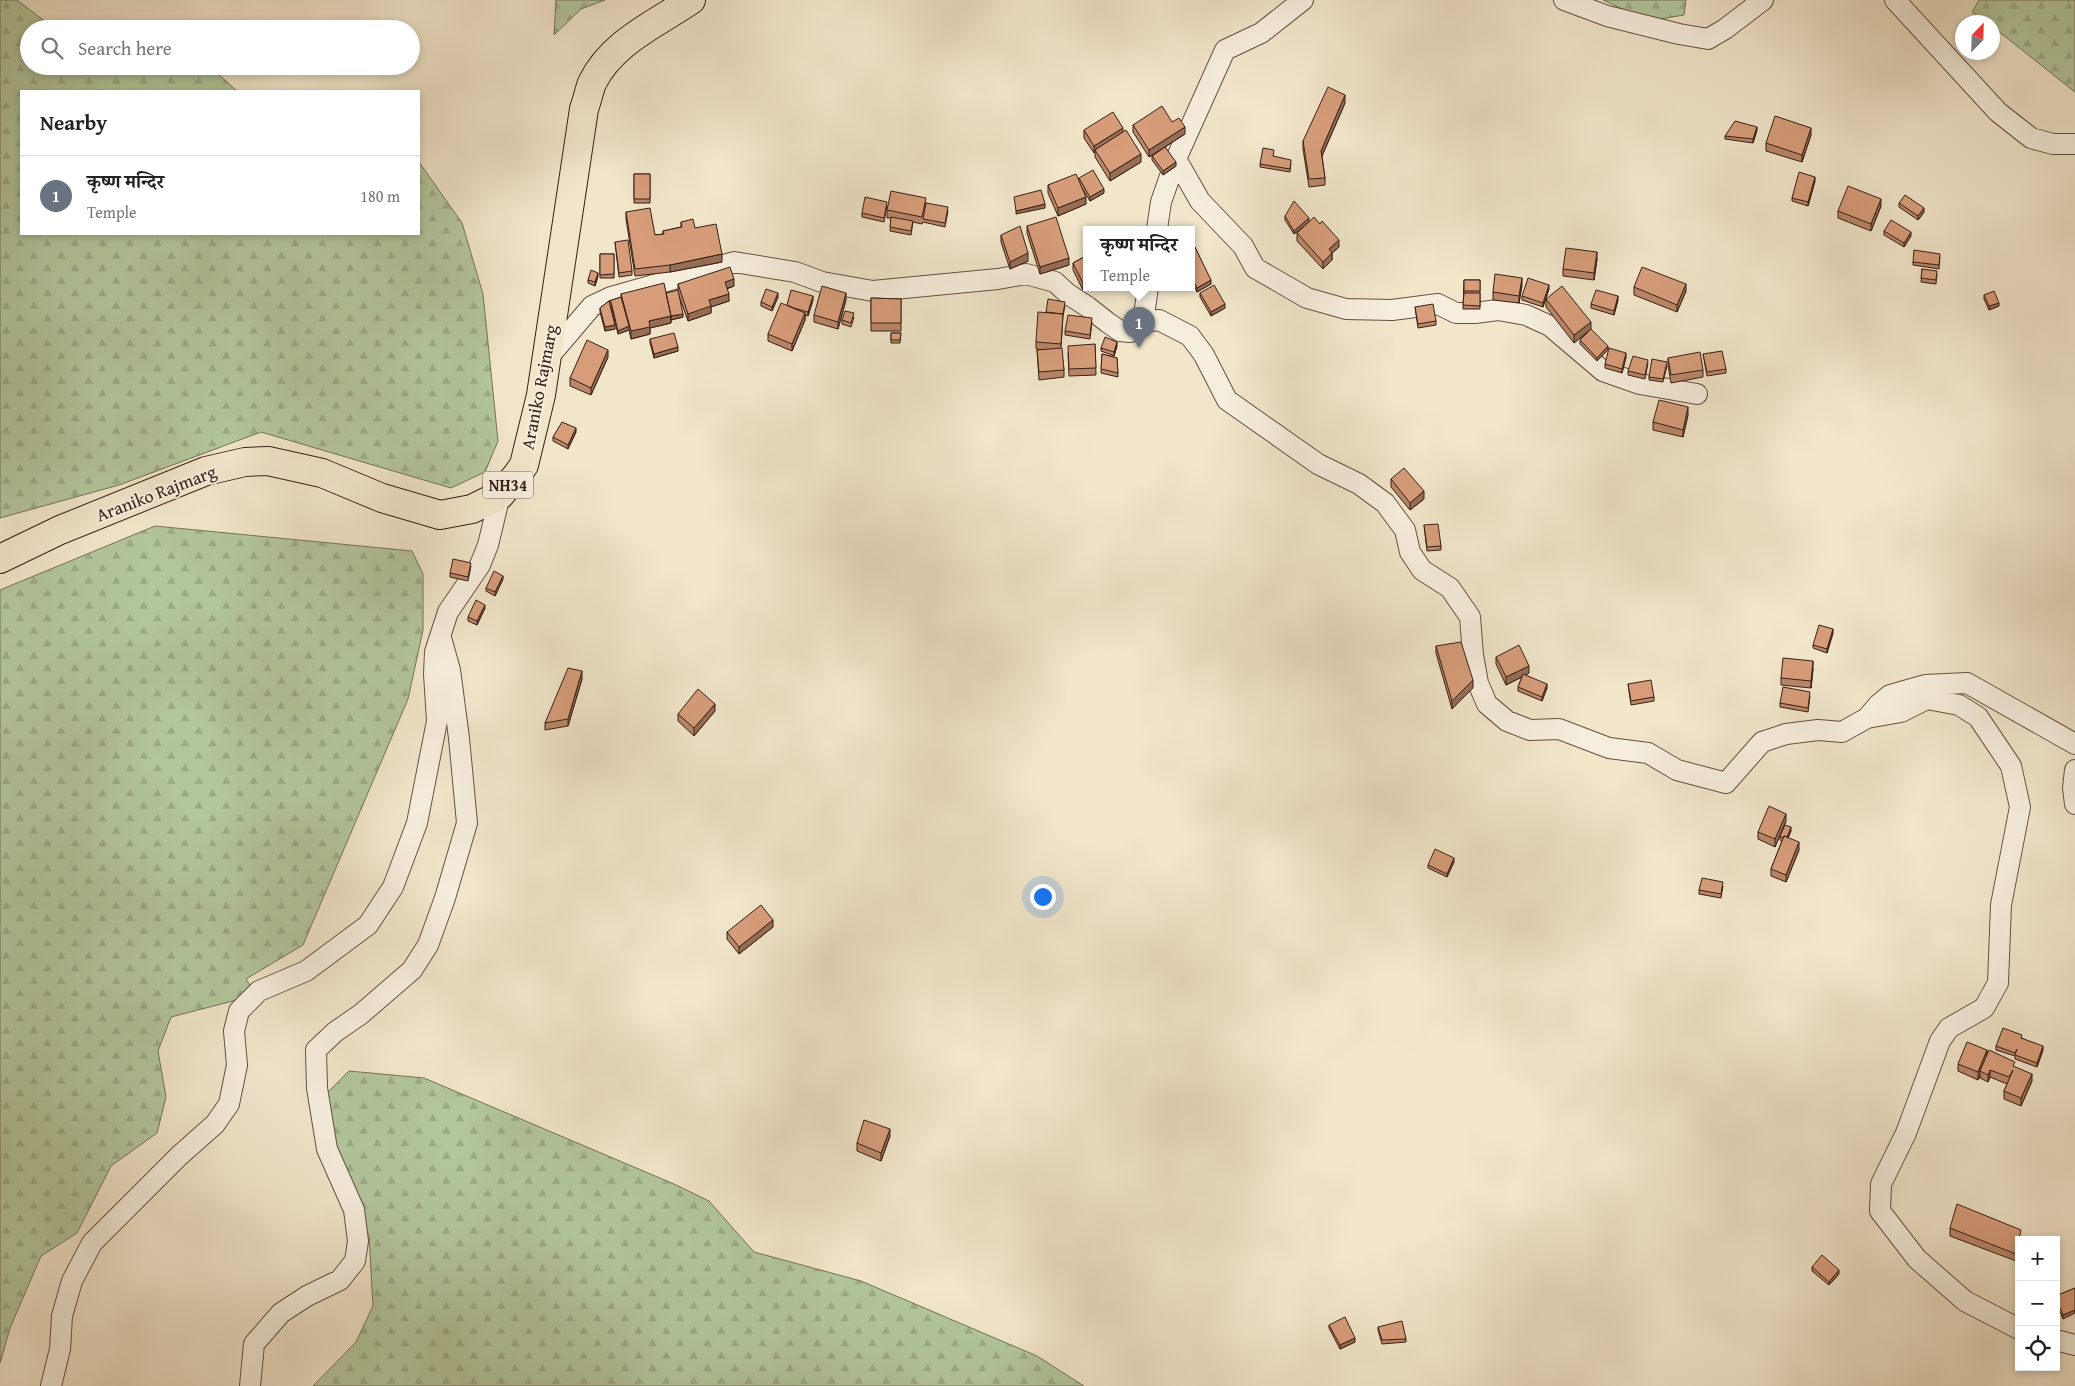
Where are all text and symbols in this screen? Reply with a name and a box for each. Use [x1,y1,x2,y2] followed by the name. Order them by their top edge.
[1955,15,2000,60] north arrow
[20,20,420,75] search box
[38,34,66,62] icon: search
[78,34,172,62] text: Search here
[40,107,107,138] text: Nearby
[87,167,164,195] text: कृष्ण मन्दिर
[52,184,60,208] text: 1
[360,184,400,208] text: 180 m
[87,200,137,224] text: Temple
[1083,226,1195,291] popup
[1100,230,1178,258] text: कृष्ण मन्दिर
[1100,263,1150,287] text: Temple
[1123,307,1155,348] pin: 1
[514,322,564,452] street label: Araniko Rajmarg
[92,458,220,528] street label: Araniko Rajmarg
[483,472,533,498] road number: NH34
[1030,884,1056,910] your location
[2015,1236,2060,1371] map controls
[2015,1236,2060,1281] button: +
[2015,1281,2060,1326] button: −
[2015,1326,2060,1371] button: locate

